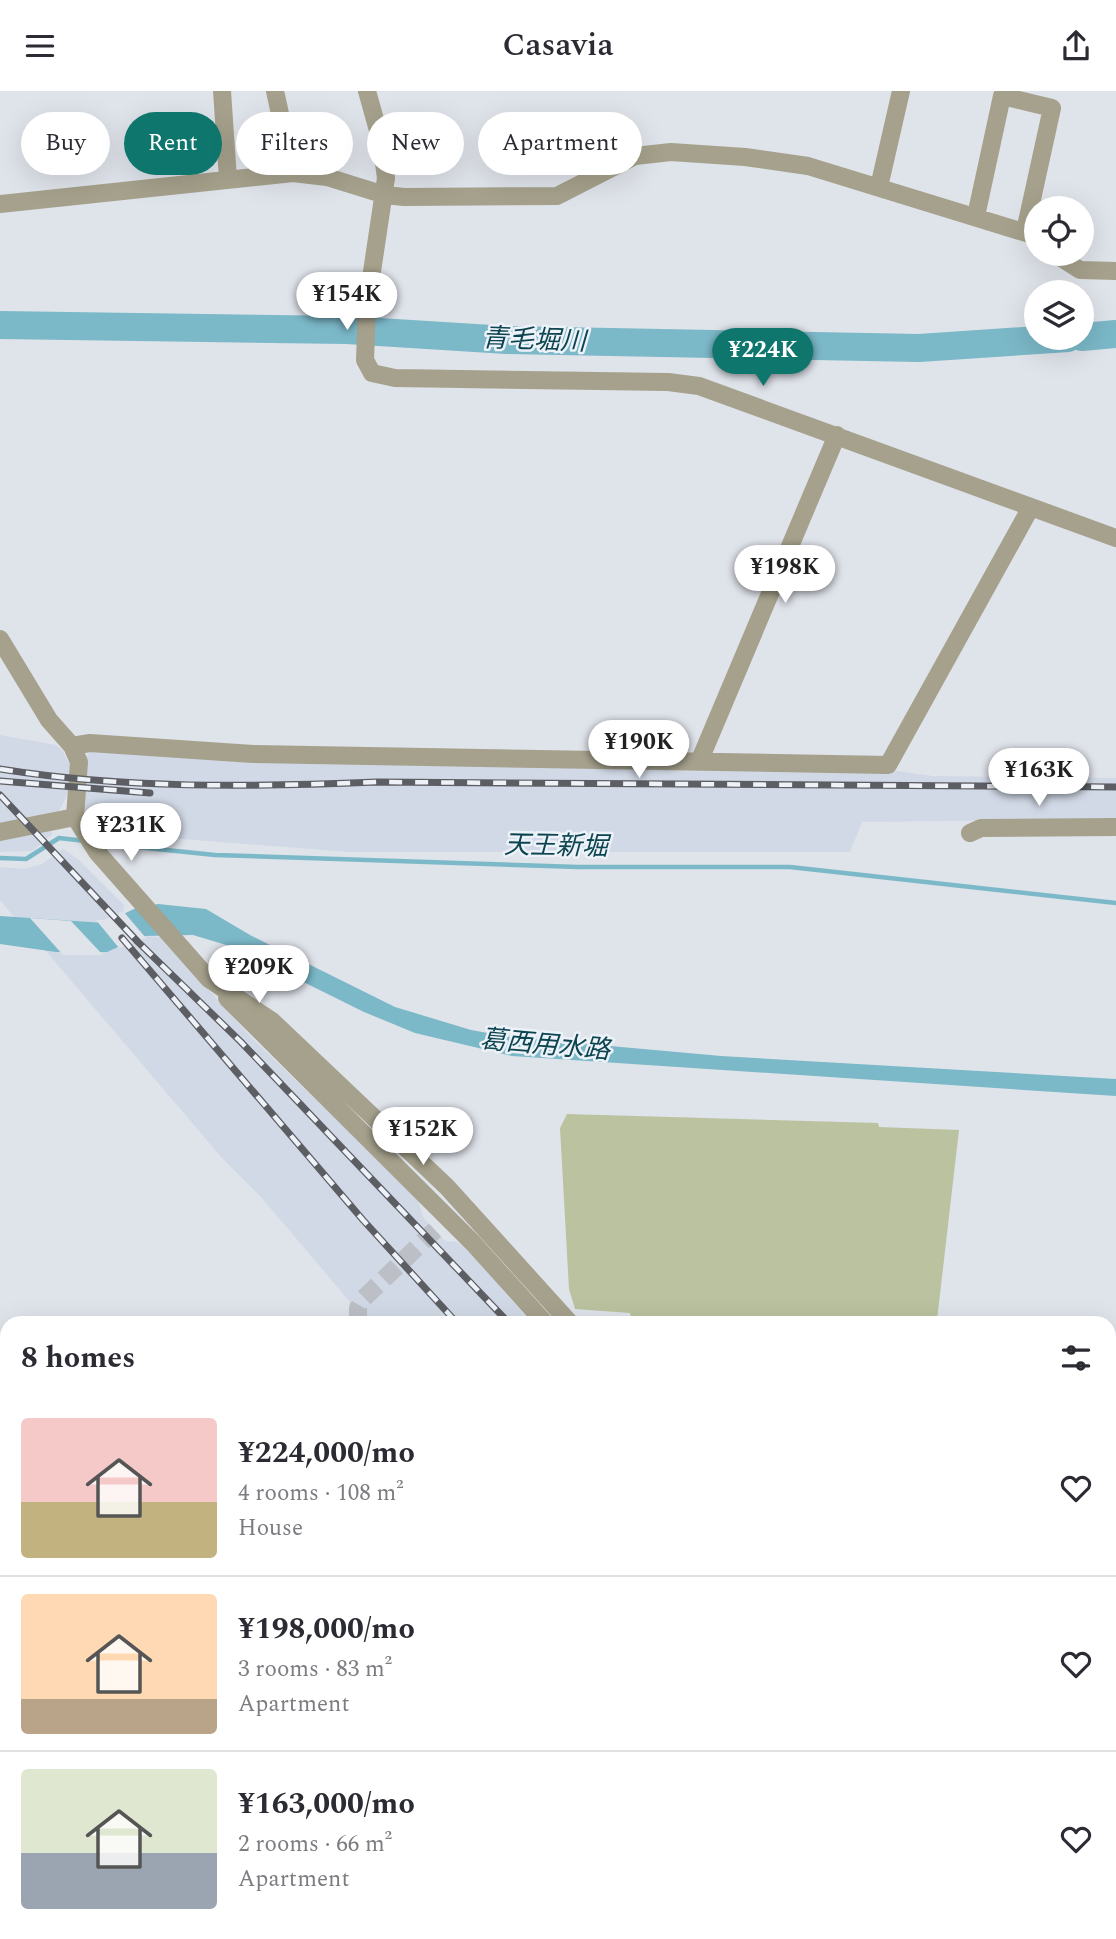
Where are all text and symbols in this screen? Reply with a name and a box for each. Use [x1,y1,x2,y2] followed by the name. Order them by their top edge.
[502,21,614,70] text: Casavia
[21,27,59,65] icon: menu
[1057,27,1095,65] icon: share
[21,112,110,175] chip: Buy
[124,112,222,175] chip: Rent
[236,112,353,175] chip: Filters
[367,112,464,175] chip: New
[478,112,642,175] chip: Apartment
[1024,196,1094,350] map controls
[1024,196,1094,266] button: locate
[298,273,396,332] pin: ¥154K
[312,277,382,312] text: ¥154K
[1024,280,1094,350] button: layers
[481,318,590,362] water label: 青毛堀川
[714,329,812,388] pin: ¥224K
[728,333,798,368] text: ¥224K
[736,545,834,605] pin: ¥198K
[750,550,820,585] text: ¥198K
[590,721,688,780] pin: ¥190K
[604,725,674,760] text: ¥190K
[990,749,1088,808] pin: ¥163K
[1004,753,1074,788] text: ¥163K
[82,803,180,863] pin: ¥231K
[96,808,166,843] text: ¥231K
[504,825,612,867] water label: 天王新堀
[210,946,308,1005] pin: ¥209K
[224,950,294,985] text: ¥209K
[478,1019,613,1071] water label: 葛西用水路
[374,1107,472,1167] pin: ¥152K
[388,1112,458,1147] text: ¥152K
[21,1335,135,1381] text: 8 homes
[1057,1339,1095,1377] icon: filters
[238,1430,415,1476] text: ¥224,000/mo
[77,1446,161,1530] icon: home
[1057,1469,1095,1507] icon: heart
[238,1476,404,1511] text: 4 rooms · 108 m²
[238,1511,303,1546] text: House
[238,1606,415,1652] text: ¥198,000/mo
[77,1622,161,1706] icon: home
[1057,1645,1095,1683] icon: heart
[238,1652,392,1687] text: 3 rooms · 83 m²
[238,1687,350,1722] text: Apartment
[238,1781,415,1827] text: ¥163,000/mo
[77,1797,161,1881] icon: home
[1057,1820,1095,1858] icon: heart
[238,1827,392,1862] text: 2 rooms · 66 m²
[238,1862,350,1897] text: Apartment

